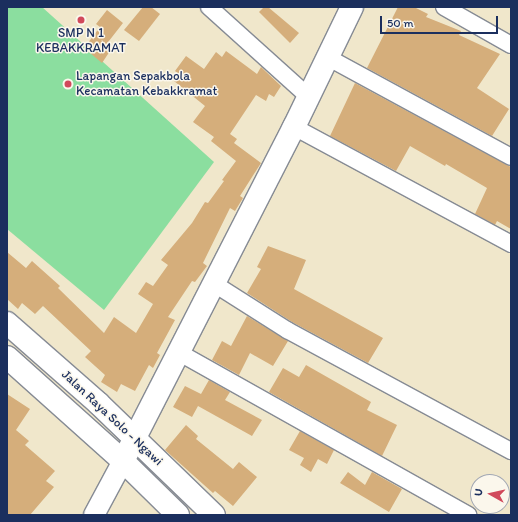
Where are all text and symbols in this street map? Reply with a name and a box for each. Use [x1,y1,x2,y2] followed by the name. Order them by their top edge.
[382,8,500,34] scale bar
[76,15,86,25] marker: SMP N 1 KEBAKKRAMAT
[387,16,413,30] text: 50 m
[36,26,126,57] place label: SMP N 1 KEBAKKRAMAT
[76,69,217,100] place label: Lapangan Sepakbola Kecamatan Kebakkramat
[63,79,73,89] marker: Lapangan Sepakbola Kecamatan Kebakkramat
[58,367,166,469] street label: Jalan Raya Solo - Ngawi
[470,474,510,514] north arrow
[472,488,486,497] text: U

